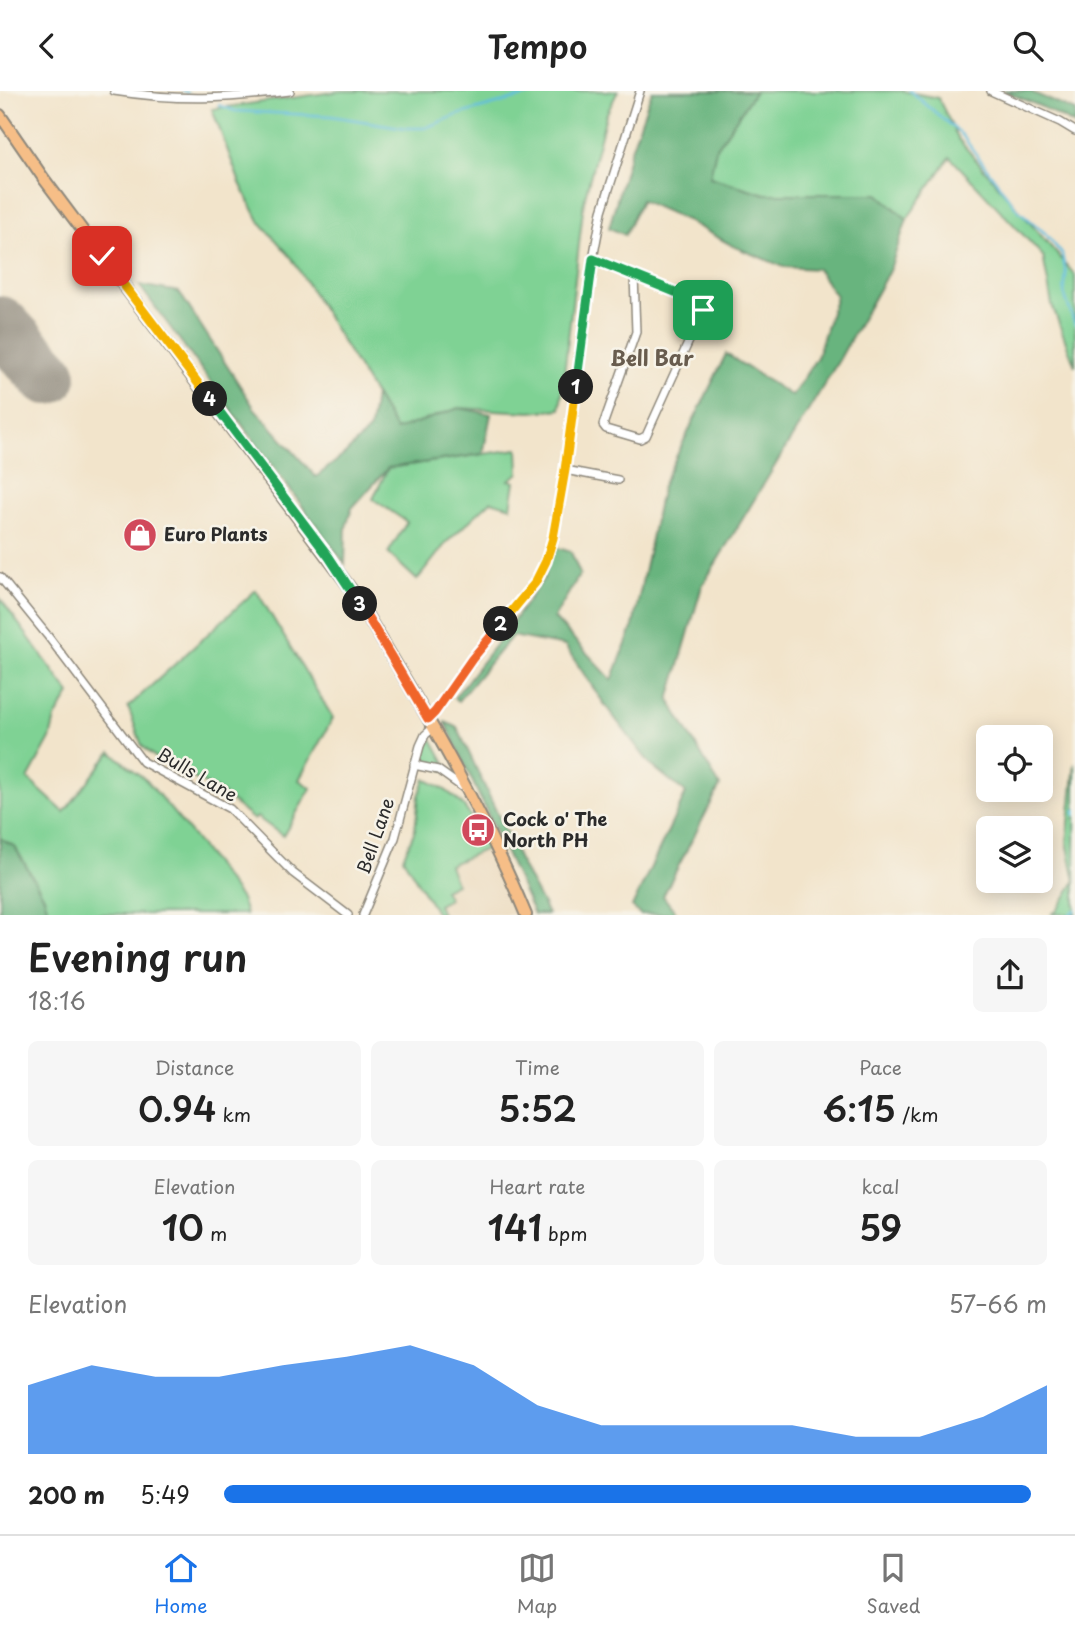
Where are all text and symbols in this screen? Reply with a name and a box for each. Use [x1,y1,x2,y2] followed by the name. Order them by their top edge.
[487,22,588,70] text: Tempo
[28,27,66,65] icon: back
[1009,27,1047,65] icon: search
[72,226,132,286] pin
[83,237,121,275] icon: check
[673,280,733,340] pin
[684,291,722,329] icon: arrive
[610,341,694,373] district label: Bell Bar
[558,369,594,405] pin: 1
[571,372,580,400] text: 1
[192,381,228,417] pin: 4
[203,384,216,412] text: 4
[121,516,159,554] shop icon: Euro Plants
[164,520,268,547] place label: Euro Plants
[342,587,378,621] pin: 3
[353,589,366,617] text: 3
[484,607,518,641] pin: 2
[494,609,507,637] text: 2
[976,725,1053,893] map controls
[976,725,1053,802] button: locate
[152,740,243,808] street label: Bulls Lane
[349,794,400,877] street label: Bell Lane
[503,805,607,853] place label: Cock o' The North PH
[459,811,497,849] bus stop icon: Cock o' The North PH
[976,816,1053,893] button: layers
[28,928,247,985] text: Evening run
[973,938,1047,1012] button: share
[28,983,86,1018] text: 18:16
[155,1053,234,1081] text: Distance
[515,1053,560,1081] text: Time
[859,1053,902,1081] text: Pace
[138,1081,216,1134] text: 0.94
[498,1081,577,1134] text: 5:52
[822,1081,896,1134] text: 6:15
[216,1100,251,1128] text: km
[896,1100,939,1128] text: /km
[154,1172,235,1200] text: Elevation
[490,1172,585,1200] text: Heart rate
[862,1172,899,1200] text: kcal
[162,1200,204,1253] text: 10
[488,1200,542,1253] text: 141
[859,1200,902,1253] text: 59
[204,1219,227,1247] text: m
[542,1219,587,1247] text: bpm
[28,1286,127,1321] text: Elevation
[949,1286,1047,1321] text: 57–66 m
[28,1477,105,1512] text: 200 m
[140,1477,190,1512] text: 5:49
[155,1549,207,1619] tab: Home
[517,1549,557,1619] tab: Map
[866,1549,920,1619] tab: Saved

